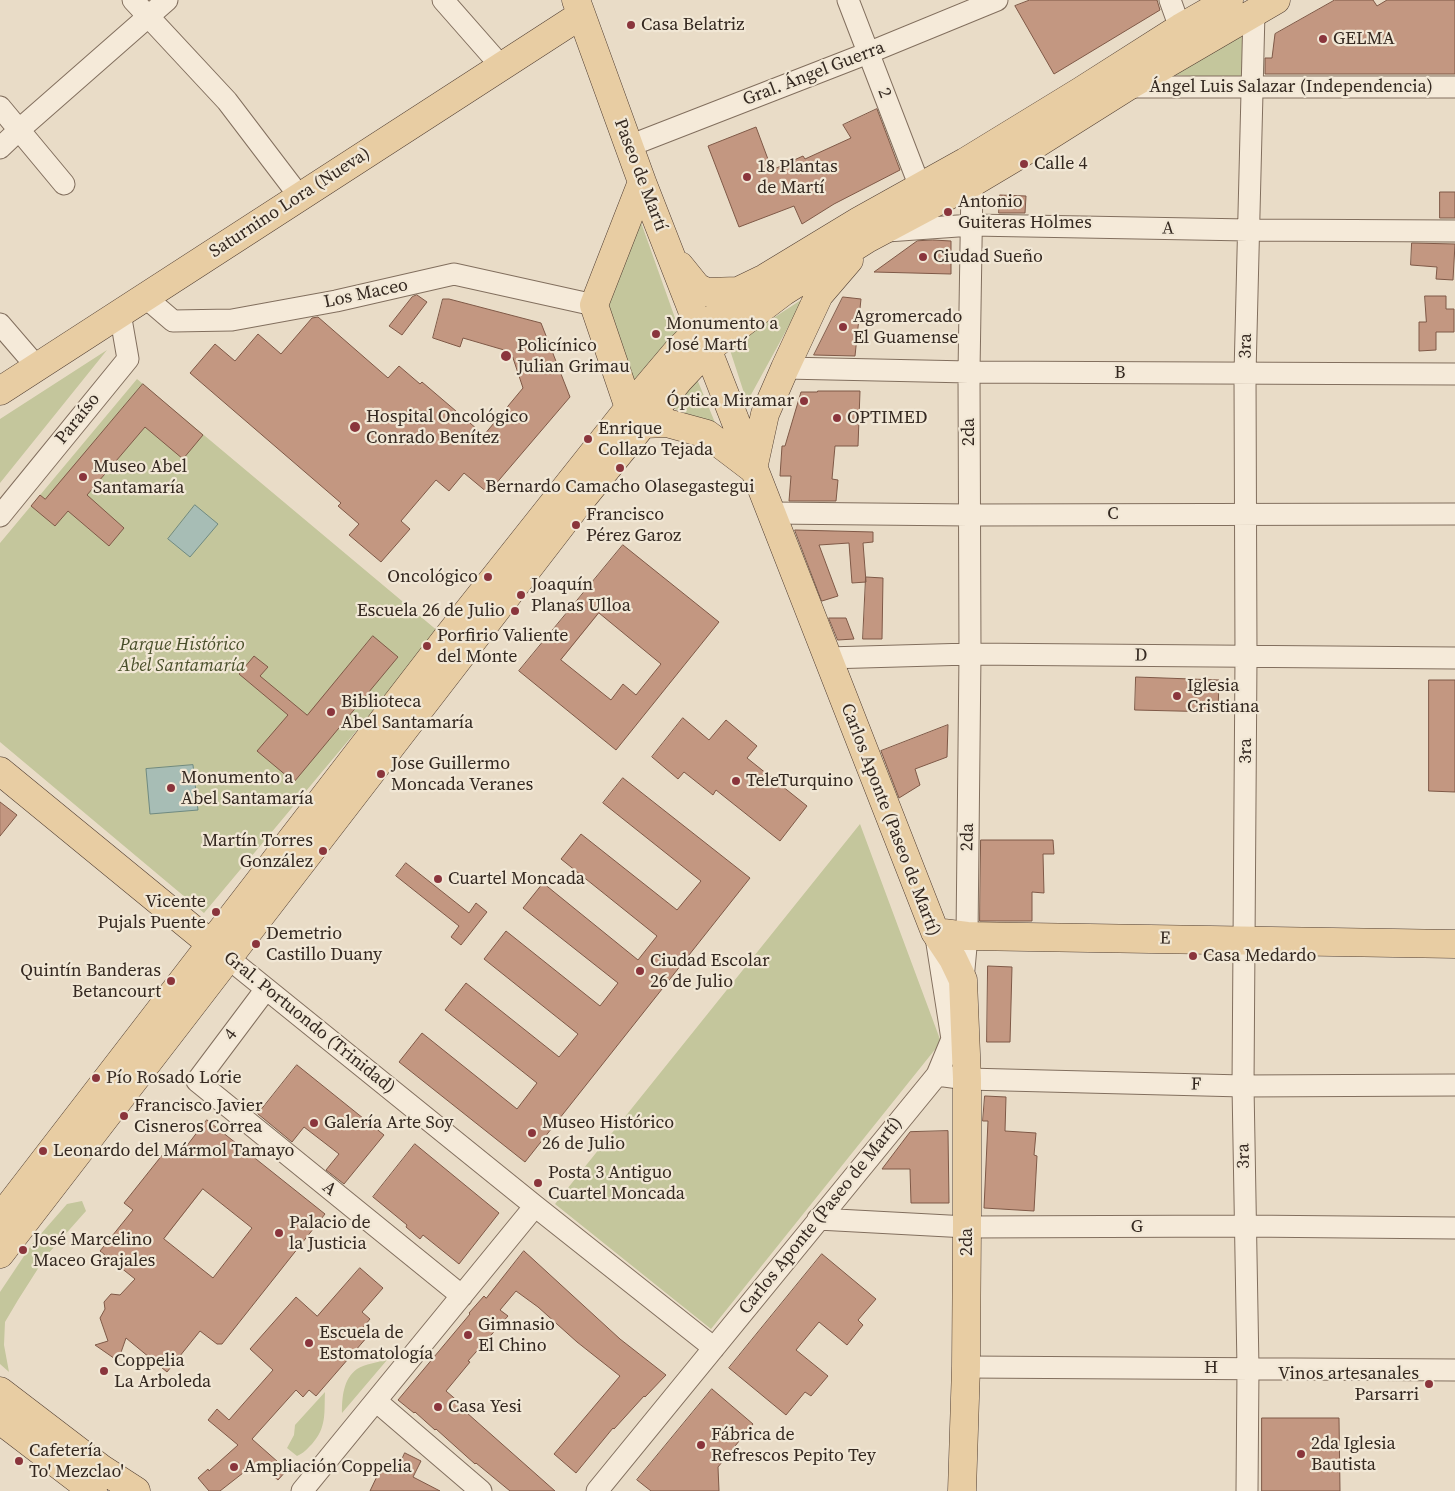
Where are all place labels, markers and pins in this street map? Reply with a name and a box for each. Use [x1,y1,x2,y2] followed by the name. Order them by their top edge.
[641,14,744,36] place label: Casa Belatriz
[625,19,637,31] marker: Casa Belatriz
[1333,28,1395,50] place label: GELMA
[1317,33,1329,45] marker: GELMA
[1034,153,1088,175] place label: Calle 4
[757,156,838,198] place label: 18 Plantas de Martí
[1018,158,1030,170] marker: Calle 4
[741,171,753,183] marker: 18 Plantas de Martí
[958,191,1092,233] place label: Antonio Guiteras Holmes
[942,206,954,218] marker: Antonio Guiteras Holmes
[933,246,1043,268] place label: Ciudad Sueño
[917,251,929,263] marker: Ciudad Sueño
[853,306,962,348] place label: Agromercado El Guamense
[666,313,778,356] place label: Monumento a José Martí
[837,321,849,333] marker: Agromercado El Guamense
[650,328,662,340] marker: Monumento a José Martí
[517,335,630,378] place label: Policínico Julian Grimau
[499,349,513,363] marker: Policínico Julian Grimau
[667,390,794,412] place label: Óptica Miramar
[798,395,810,407] marker: Óptica Miramar
[366,406,528,448] place label: Hospital Oncológico Conrado Benítez
[847,407,927,429] place label: OPTIMED
[831,412,843,424] marker: OPTIMED
[598,418,713,460] place label: Enrique Collazo Tejada
[348,420,362,434] marker: Hospital Oncológico Conrado Benítez
[582,433,594,445] marker: Enrique Collazo Tejada
[93,456,187,498] place label: Museo Abel Santamaría
[614,462,626,474] marker: Bernardo Camacho Olasegastegui
[77,471,89,483] marker: Museo Abel Santamaría
[485,476,755,498] place label: Bernardo Camacho Olasegastegui
[586,504,681,546] place label: Francisco Pérez Garoz
[570,519,582,531] marker: Francisco Pérez Garoz
[387,566,478,588] place label: Oncológico
[482,571,494,583] marker: Oncológico
[531,574,631,616] place label: Joaquín Planas Ulloa
[515,589,527,601] marker: Joaquín Planas Ulloa
[357,600,505,622] place label: Escuela 26 de Julio
[509,605,521,617] marker: Escuela 26 de Julio
[437,625,568,668] place label: Porfirio Valiente del Monte
[421,640,433,652] marker: Porfirio Valiente del Monte
[1187,675,1260,718] place label: Iglesia Cristiana
[1171,690,1183,702] marker: Iglesia Cristiana
[341,691,473,734] place label: Biblioteca Abel Santamaría
[325,706,337,718] marker: Biblioteca Abel Santamaría
[391,753,533,796] place label: Jose Guillermo Moncada Veranes
[181,767,313,810] place label: Monumento a Abel Santamaría
[375,768,387,780] marker: Jose Guillermo Moncada Veranes
[746,770,853,792] place label: TeleTurquino
[730,775,742,787] marker: TeleTurquino
[165,782,177,794] marker: Monumento a Abel Santamaría
[202,830,313,872] place label: Martín Torres González
[317,845,329,857] marker: Martín Torres González
[448,868,585,890] place label: Cuartel Moncada
[432,873,444,885] marker: Cuartel Moncada
[98,891,206,934] place label: Vicente Pujals Puente
[210,906,222,918] marker: Vicente Pujals Puente
[266,923,382,966] place label: Demetrio Castillo Duany
[250,938,262,950] marker: Demetrio Castillo Duany
[1203,945,1316,967] place label: Casa Medardo
[650,950,770,992] place label: Ciudad Escolar 26 de Julio
[1187,950,1199,962] marker: Casa Medardo
[20,960,161,1002] place label: Quintín Banderas Betancourt
[634,965,646,977] marker: Ciudad Escolar 26 de Julio
[165,975,177,987] marker: Quintín Banderas Betancourt
[106,1067,242,1089] place label: Pío Rosado Lorie
[90,1072,102,1084] marker: Pío Rosado Lorie
[134,1095,263,1138] place label: Francisco Javier Cisneros Correa
[118,1110,130,1122] marker: Francisco Javier Cisneros Correa
[324,1112,454,1134] place label: Galería Arte Soy
[542,1112,674,1154] place label: Museo Histórico 26 de Julio
[308,1117,320,1129] marker: Galería Arte Soy
[526,1127,538,1139] marker: Museo Histórico 26 de Julio
[53,1140,294,1162] place label: Leonardo del Mármol Tamayo
[37,1145,49,1157] marker: Leonardo del Mármol Tamayo
[548,1162,685,1204] place label: Posta 3 Antiguo Cuartel Moncada
[532,1177,544,1189] marker: Posta 3 Antiguo Cuartel Moncada
[289,1212,371,1254] place label: Palacio de la Justicia
[273,1227,285,1239] marker: Palacio de la Justicia
[33,1229,155,1272] place label: José Marcelino Maceo Grajales
[17,1244,29,1256] marker: José Marcelino Maceo Grajales
[478,1314,555,1356] place label: Gimnasio El Chino
[319,1322,433,1365] place label: Escuela de Estomatología
[462,1329,474,1341] marker: Gimnasio El Chino
[303,1337,315,1349] marker: Escuela de Estomatología
[114,1350,211,1392] place label: Coppelia La Arboleda
[1278,1363,1419,1406] place label: Vinos artesanales Parsarri
[98,1365,110,1377] marker: Coppelia La Arboleda
[1423,1378,1435,1390] marker: Vinos artesanales Parsarri
[448,1396,522,1418] place label: Casa Yesi
[432,1401,444,1413] marker: Casa Yesi
[711,1424,876,1466] place label: Fábrica de Refrescos Pepito Tey
[1311,1433,1396,1476] place label: 2da Iglesia Bautista
[695,1439,707,1451] marker: Fábrica de Refrescos Pepito Tey
[29,1440,124,1482] place label: Cafetería To' Mezclao'
[1295,1448,1307,1460] marker: 2da Iglesia Bautista
[13,1455,25,1467] marker: Cafetería To' Mezclao'
[244,1456,412,1478] place label: Ampliación Coppelia
[228,1461,240,1473] marker: Ampliación Coppelia

